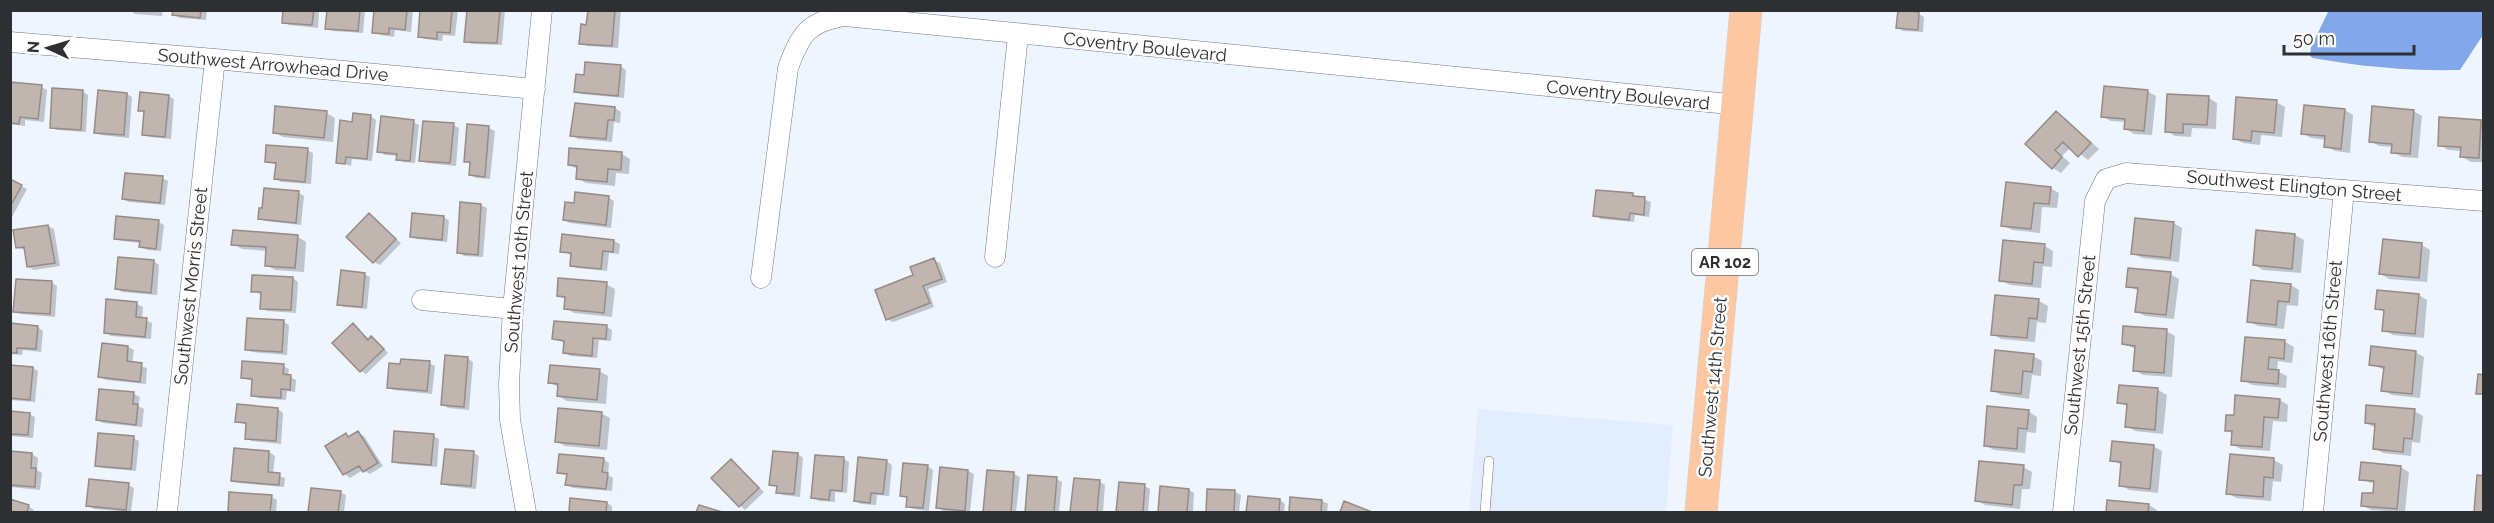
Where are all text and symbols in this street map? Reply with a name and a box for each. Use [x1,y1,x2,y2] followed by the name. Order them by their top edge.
[18,18,78,78] north arrow
[2284,18,2414,56] scale bar
[1062,27,1228,66] street label: Coventry Boulevard
[2293,28,2335,49] text: 50 m
[24,40,43,54] text: N
[157,44,390,85] street label: Southwest Arrowhead Drive
[1545,75,1711,114] street label: Coventry Boulevard
[2186,166,2402,205] street label: Southwest Elington Street
[500,170,537,354] street label: Southwest 10th Street
[170,186,211,386] street label: Southwest Morris Street
[1692,249,1758,275] road number: AR 102
[2060,254,2099,436] street label: Southwest 15th Street
[2309,259,2346,443] street label: Southwest 16th Street
[1694,296,1731,478] street label: Southwest 14th Street

